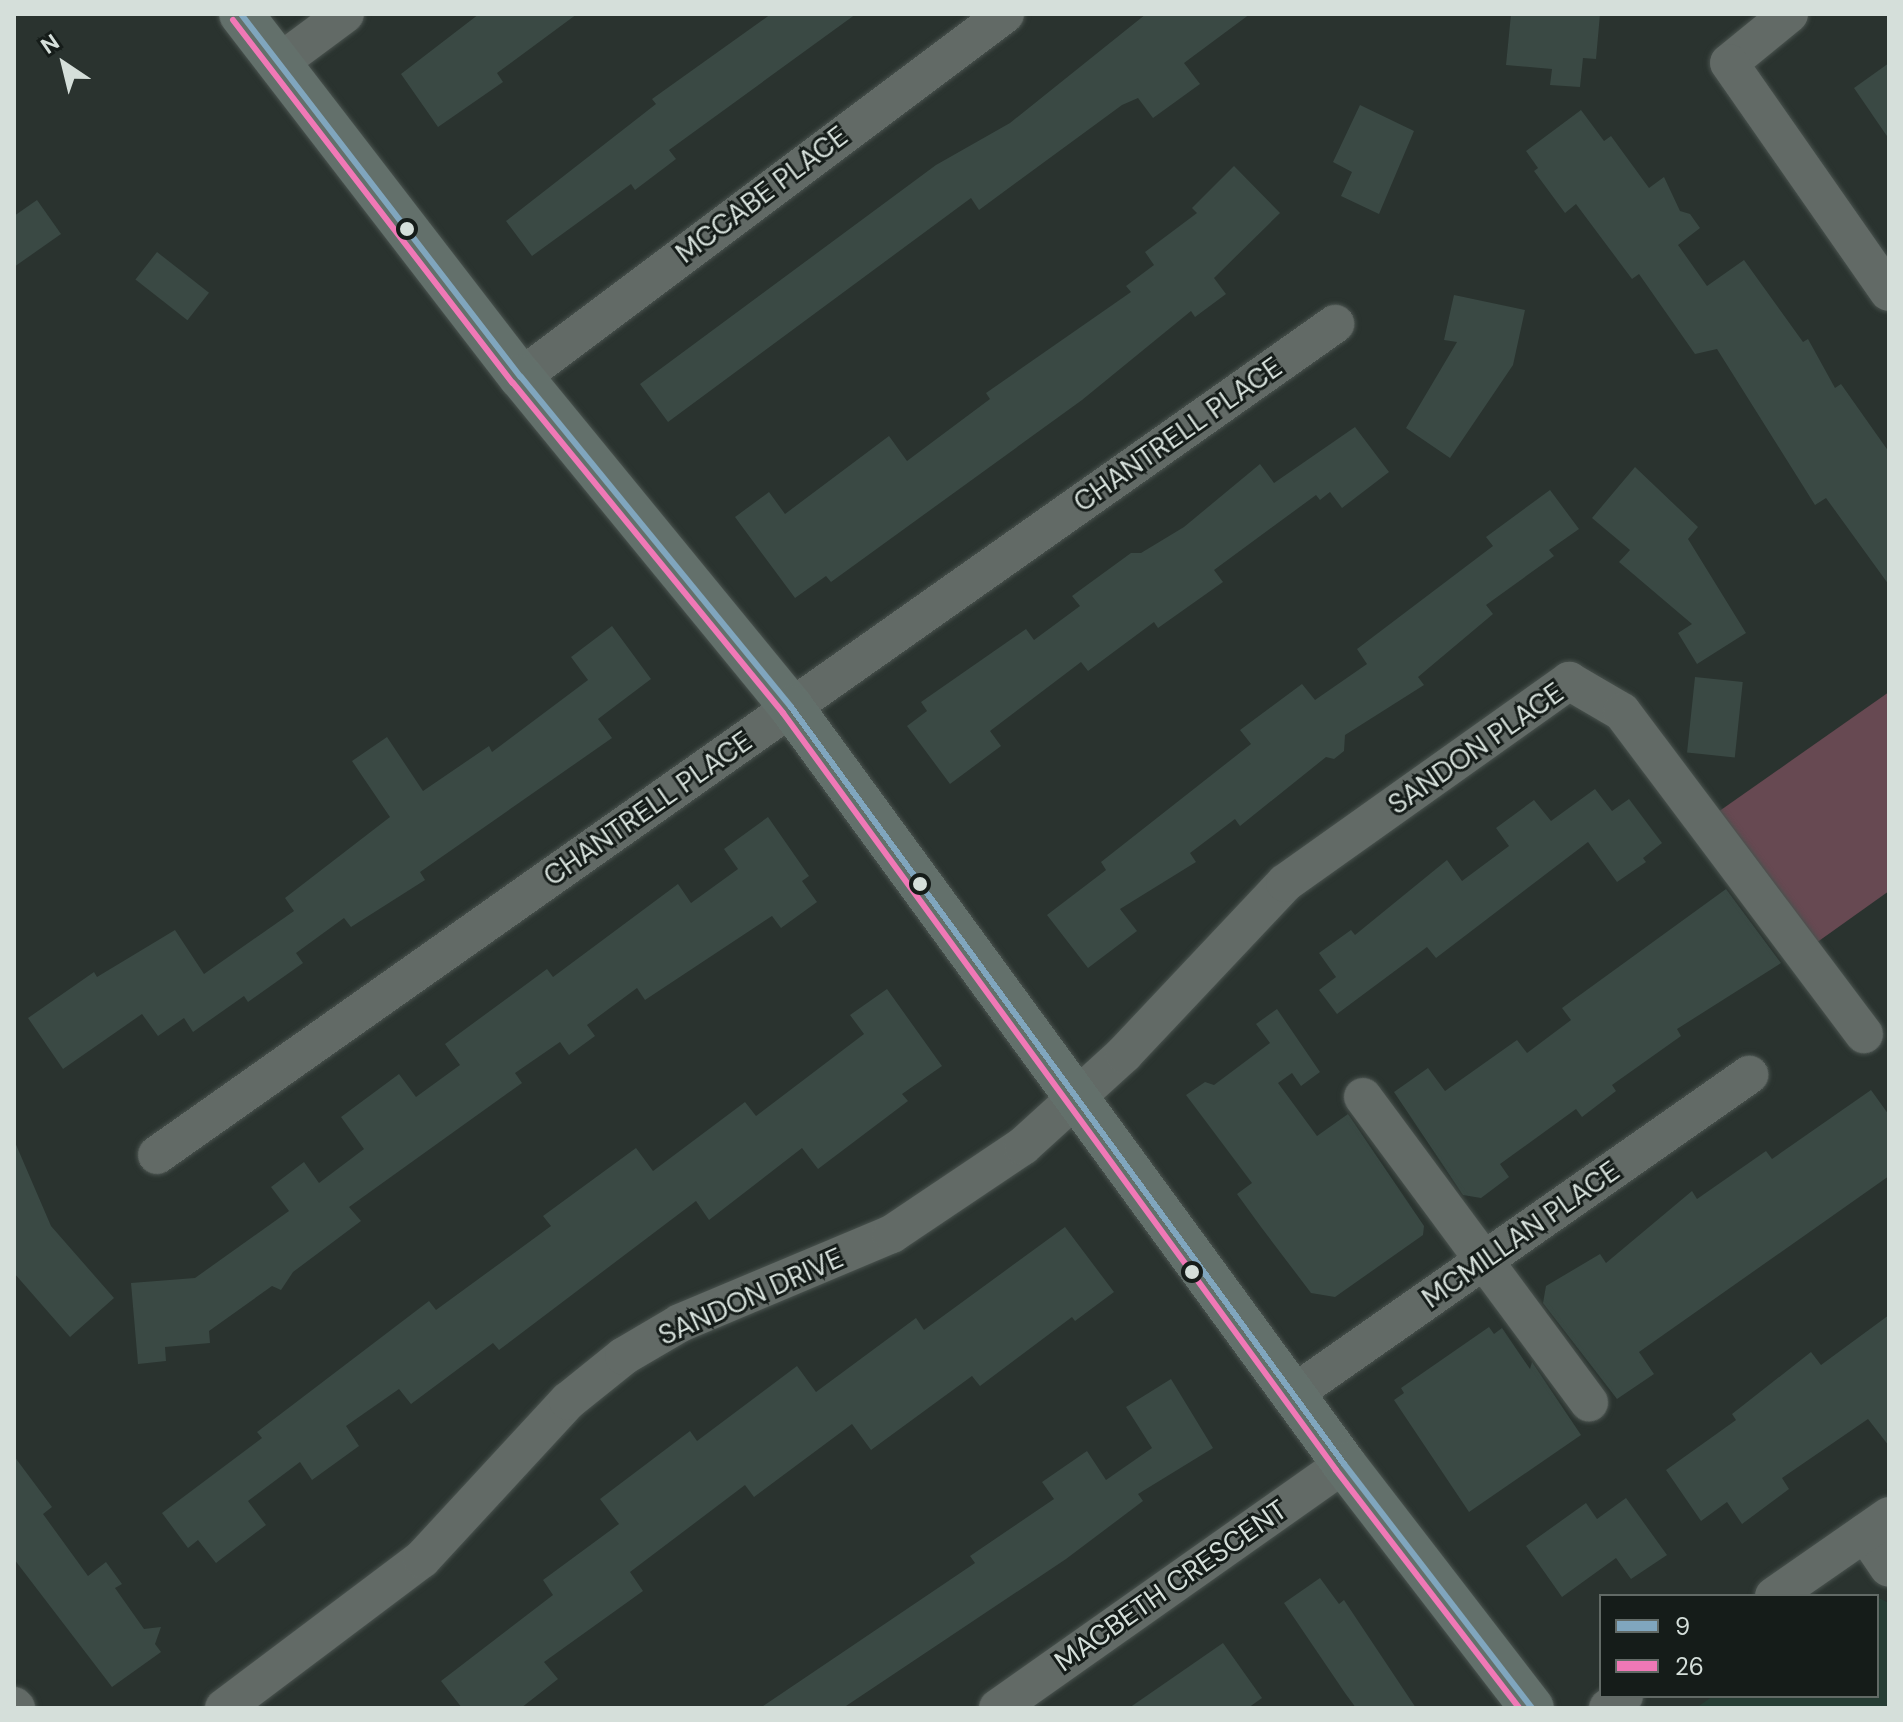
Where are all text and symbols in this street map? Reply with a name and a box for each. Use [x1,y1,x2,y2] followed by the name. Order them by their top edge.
[24,24,104,104] north arrow
[35,27,65,60] text: N
[669,119,855,271] street label: MCCABE PLACE
[399,221,415,237] unlabelled marker
[1067,351,1289,519] street label: CHANTRELL PLACE
[1382,676,1570,822] street label: SANDON PLACE
[537,725,759,893] street label: CHANTRELL PLACE
[912,876,928,892] unlabelled marker
[1416,1154,1626,1316] street label: MCMILLAN PLACE
[653,1241,849,1353] street label: SANDON DRIVE
[1184,1264,1200,1280] unlabelled marker
[1048,1493,1294,1679] street label: MACBETH CRESCENT
[1599,1594,1879,1698] legend
[1675,1611,1690,1642] text: 9
[1675,1651,1704,1682] text: 26

